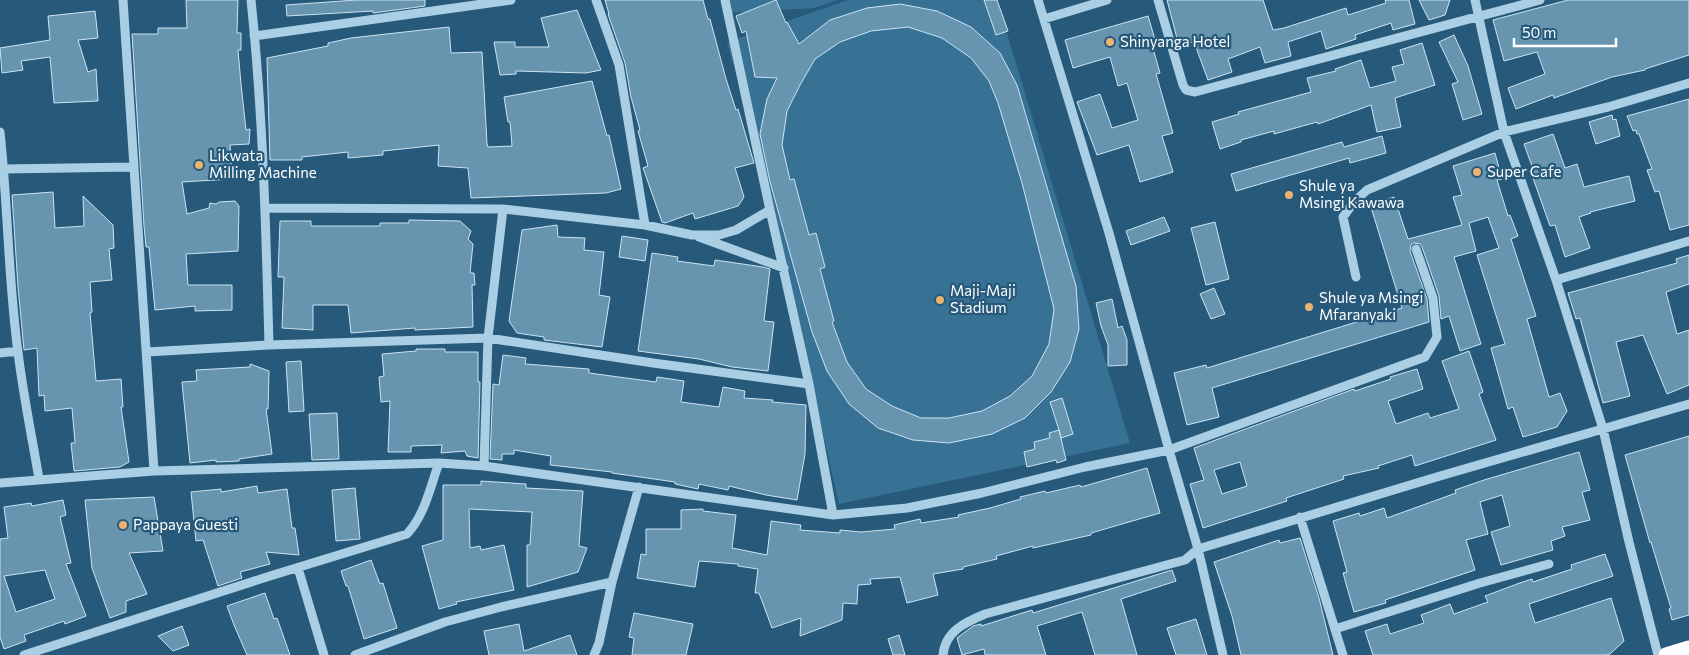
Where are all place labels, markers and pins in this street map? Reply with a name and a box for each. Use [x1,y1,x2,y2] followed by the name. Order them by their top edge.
[1120,32,1230,50] place label: Shinyanga Hotel
[1104,36,1116,48] marker: Shinyanga Hotel
[209,146,317,181] place label: Likwata Milling Machine
[193,159,205,171] marker: Likwata Milling Machine
[1487,162,1562,180] place label: Super Cafe
[1471,166,1483,178] marker: Super Cafe
[1299,176,1404,211] place label: Shule ya Msingi Kawawa
[1283,189,1295,201] marker: Shule ya Msingi Kawawa
[950,281,1016,316] place label: Maji-Maji Stadium
[1319,288,1423,323] place label: Shule ya Msingi Mfaranyaki
[934,294,946,306] marker: Maji-Maji Stadium
[1303,301,1315,313] marker: Shule ya Msingi Mfaranyaki
[133,515,238,533] place label: Pappaya Guesti
[117,519,129,531] marker: Pappaya Guesti

